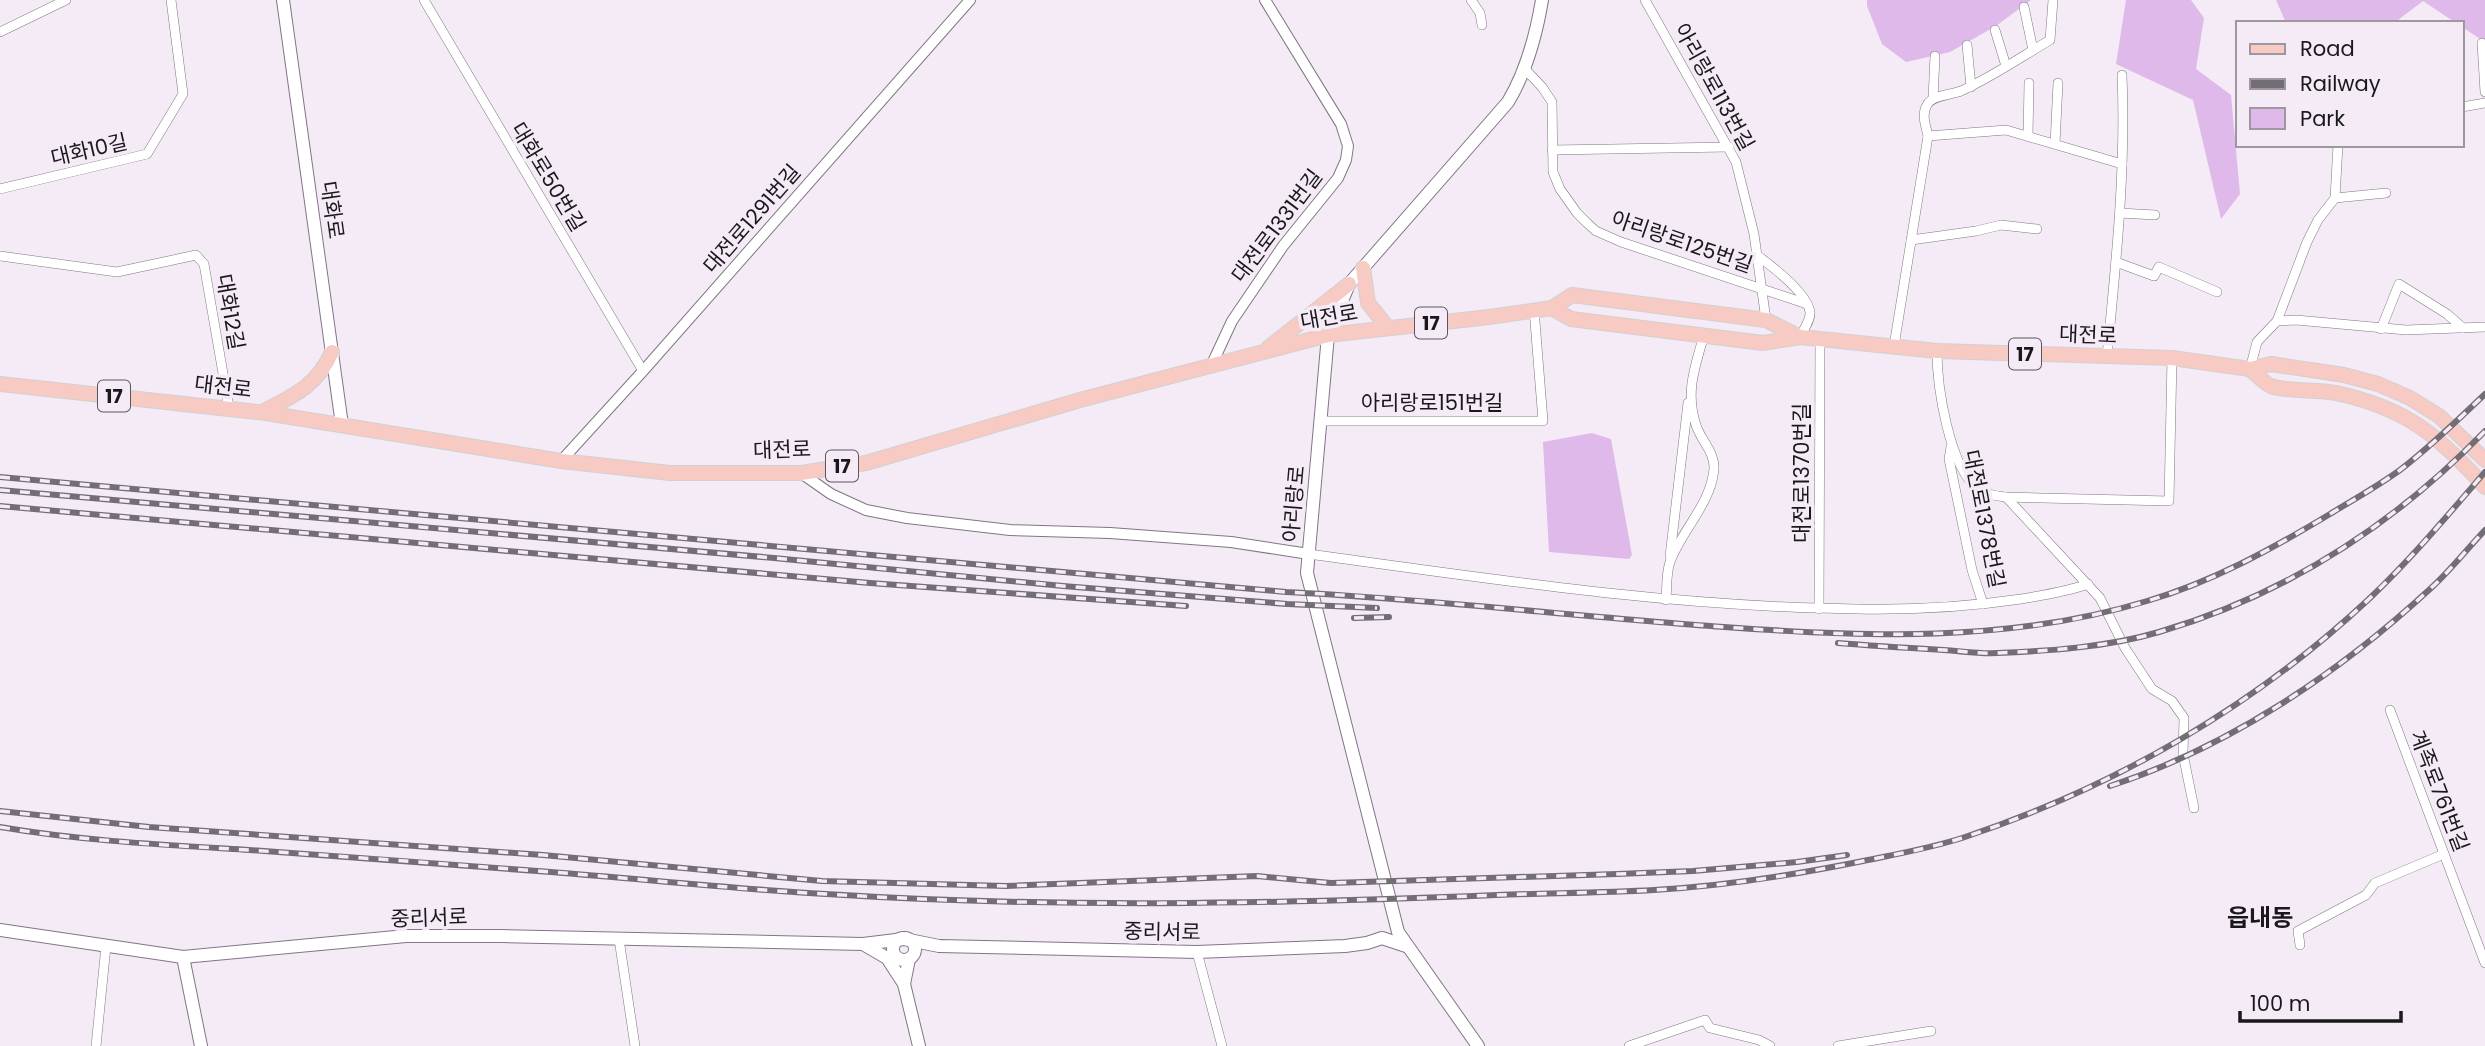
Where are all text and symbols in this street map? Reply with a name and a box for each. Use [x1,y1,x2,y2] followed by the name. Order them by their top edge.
[1667,18,1761,156] street label: 아리랑로113번길
[2236,21,2464,147] legend
[2300,34,2355,63] text: Road
[2300,69,2381,98] text: Railway
[2300,104,2345,133] text: Park
[504,117,593,237] street label: 대화로50번길
[48,127,130,172] street label: 대화10길
[696,158,807,279] street label: 대전로1291번길
[1224,163,1329,288] street label: 대전로1331번길
[314,179,351,241] street label: 대화로
[1608,204,1757,279] street label: 아리랑로125번길
[210,272,251,352] street label: 대화12길
[1298,297,1360,336] street label: 대전로
[1415,308,1447,338] road number: 17
[2059,319,2117,350] street label: 대전로
[2009,338,2041,370] road number: 17
[193,369,254,404] street label: 대전로
[98,380,130,412] road number: 17
[1361,388,1503,417] street label: 아리랑로151번길
[1787,403,1816,543] street label: 대전로1370번길
[753,434,811,465] street label: 대전로
[1957,447,2012,591] street label: 대전로1378번길
[826,450,858,481] road number: 17
[1276,464,1311,544] street label: 아리랑로
[2403,726,2476,856] street label: 계족로761번길
[2227,901,2293,934] district label: 읍내동
[390,902,468,933] street label: 중리서로
[1123,916,1201,947] street label: 중리서로
[2240,979,2401,1023] scale bar
[2250,989,2310,1018] text: 100 m

